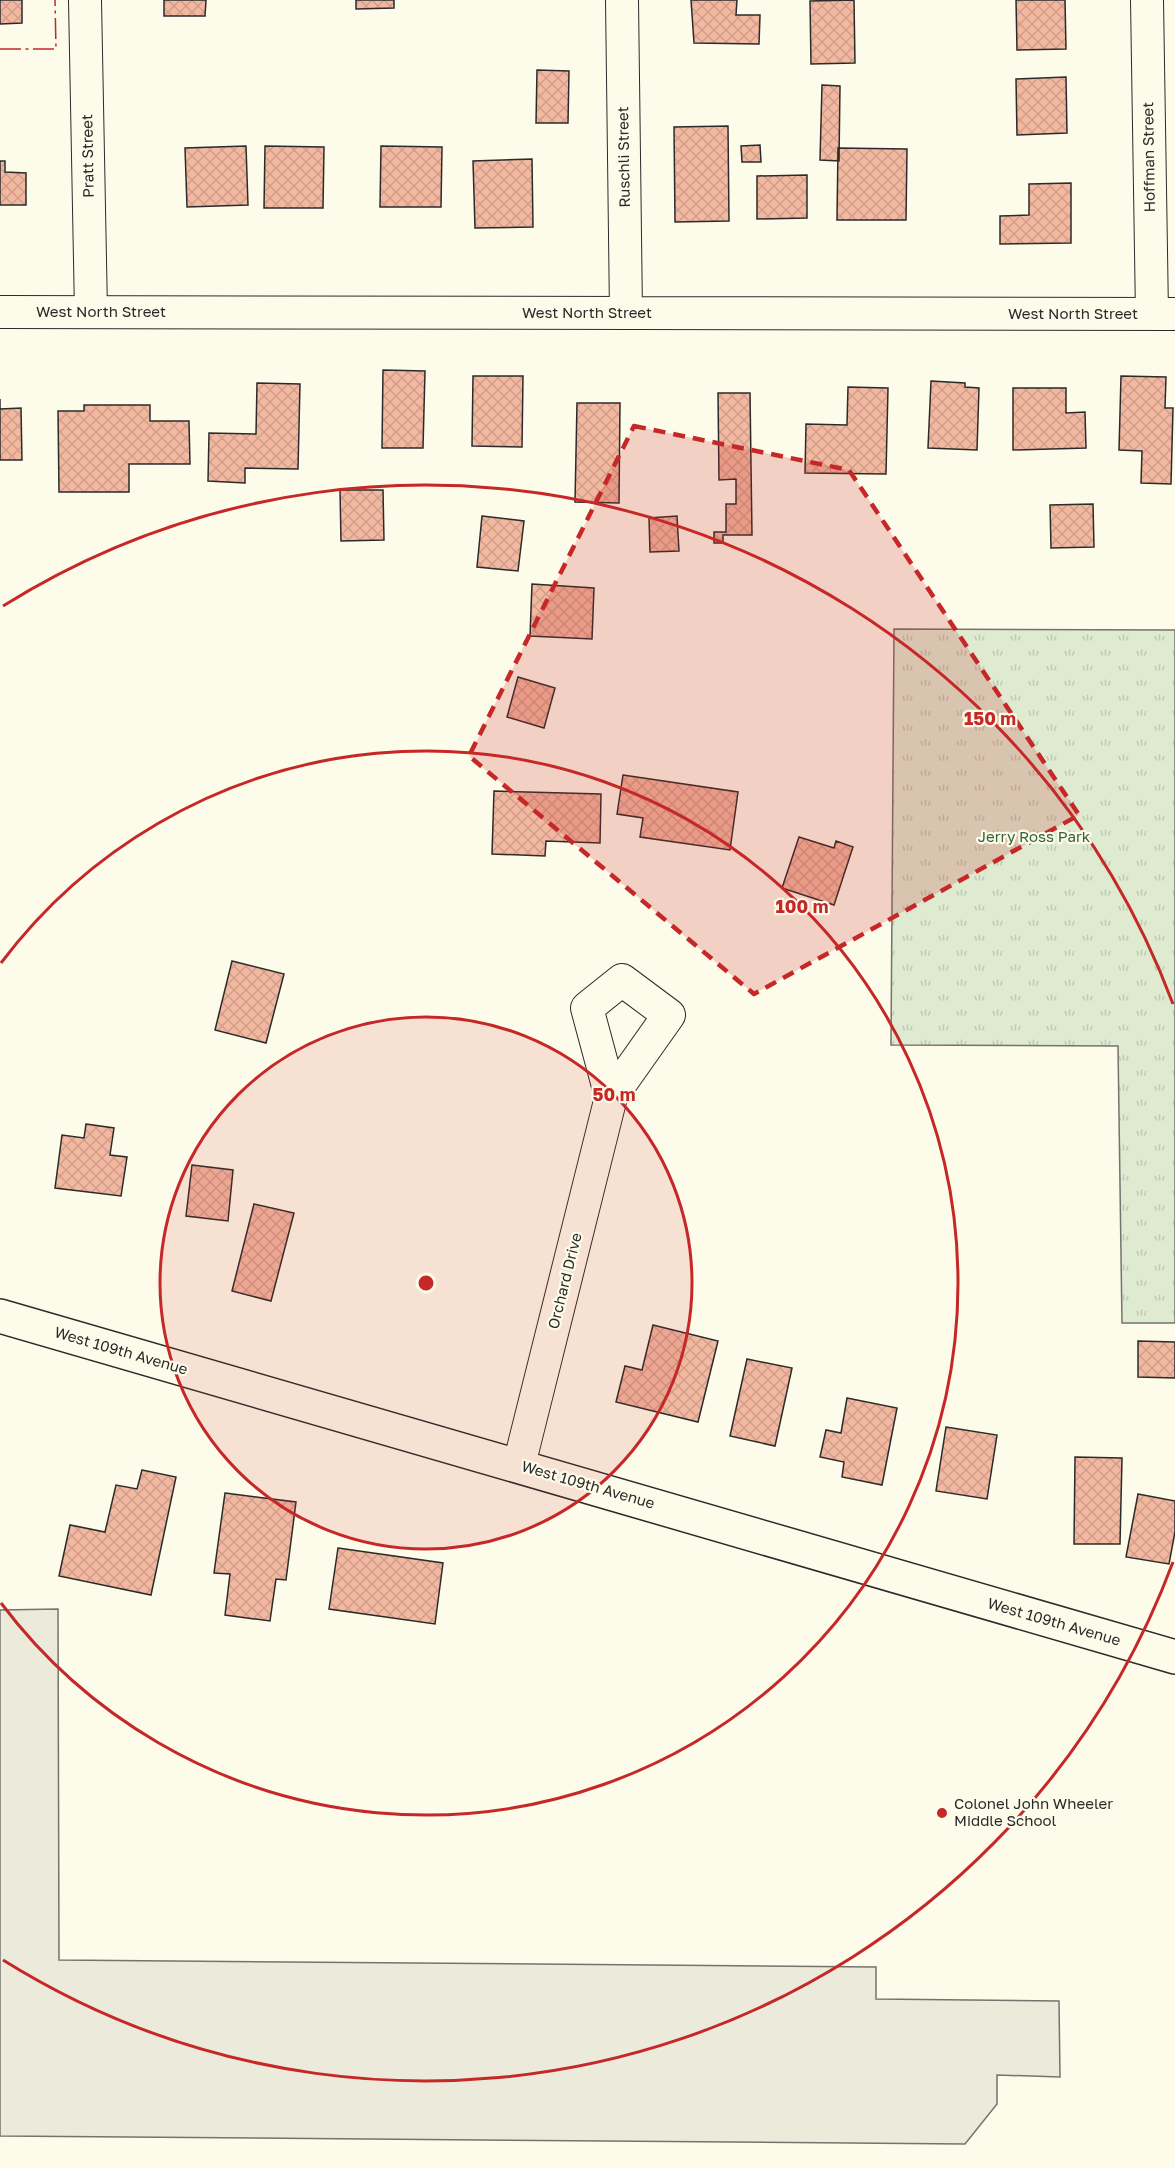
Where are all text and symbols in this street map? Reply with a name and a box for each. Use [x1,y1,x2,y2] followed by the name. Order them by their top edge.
[1138,102,1158,212] street label: Hoffman Street
[613,106,633,208] street label: Ruschli Street
[77,114,97,198] street label: Pratt Street
[36,302,166,320] street label: West North Street
[522,303,652,321] street label: West North Street
[1008,304,1138,322] street label: West North Street
[964,707,1016,729] text: 150 m
[978,827,1091,845] park label: Jerry Ross Park
[776,895,828,917] text: 100 m
[593,1083,635,1105] text: 50 m
[543,1230,585,1331] street label: Orchard Drive
[416,1273,436,1293] centre of rings
[53,1322,190,1378] street label: West 109th Avenue
[520,1456,657,1512] street label: West 109th Avenue
[986,1593,1123,1649] street label: West 109th Avenue
[954,1794,1113,1829] place label: Colonel John Wheeler Middle School
[935,1806,949,1820] marker: Colonel John Wheeler Middle School

